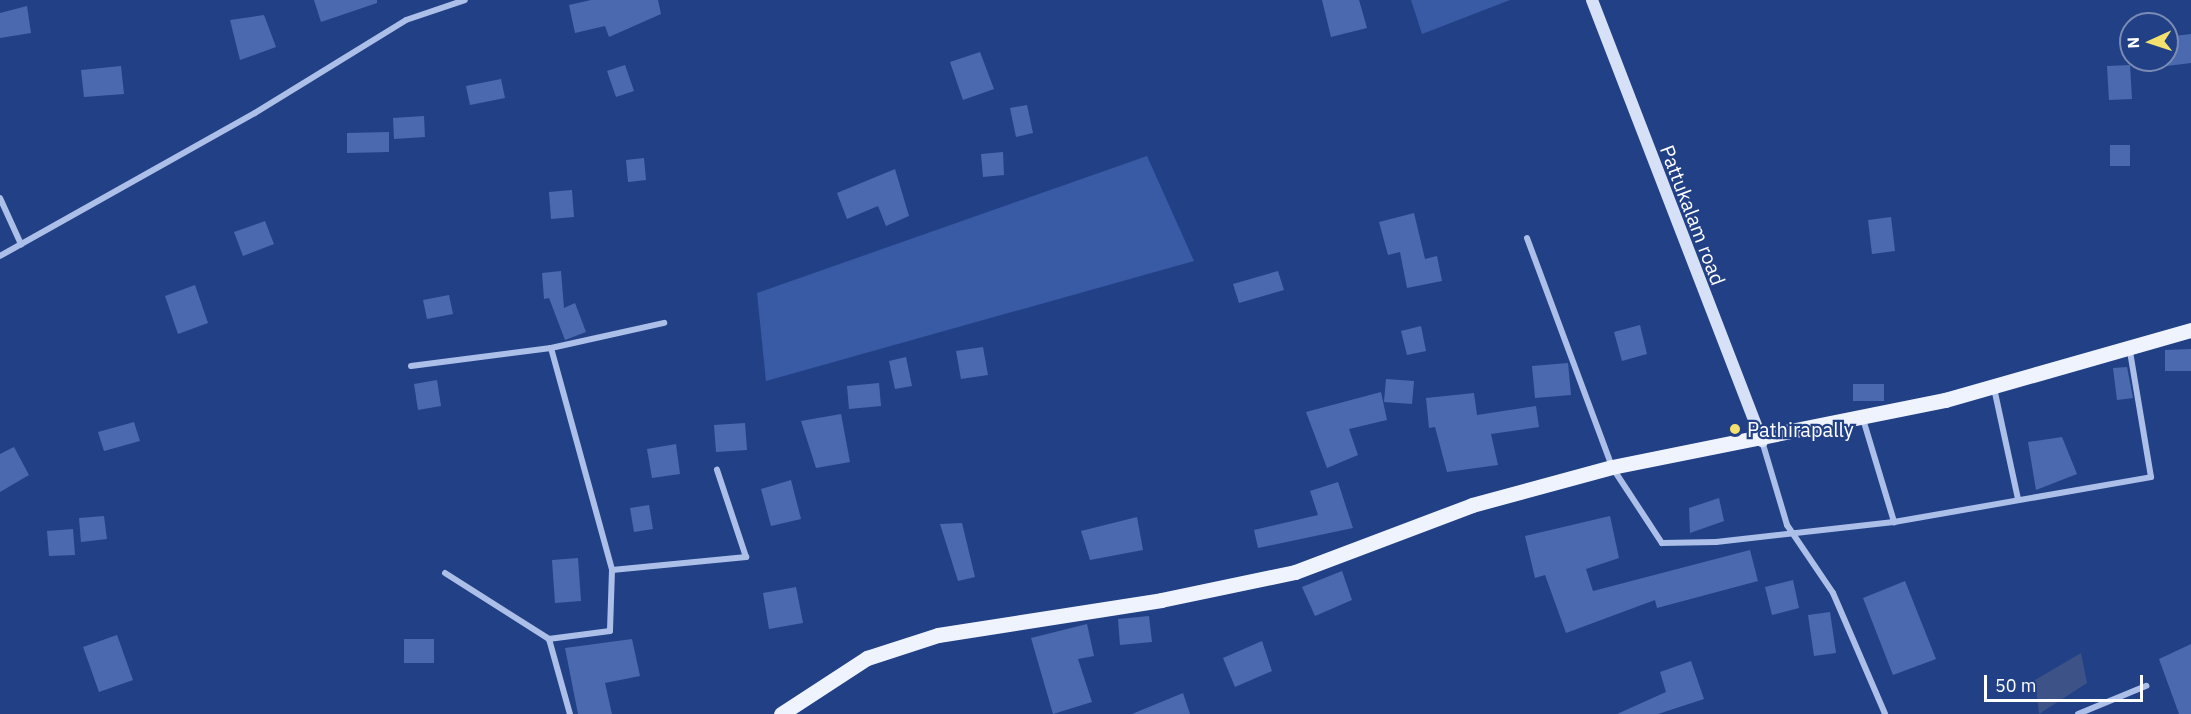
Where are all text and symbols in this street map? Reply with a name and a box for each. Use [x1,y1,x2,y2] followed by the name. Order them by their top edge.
[2119,12,2179,72] north arrow
[2123,37,2143,49] text: N
[1655,142,1731,288] street label: Pattukalam road
[1747,417,1854,441] place label: Pathirapally
[1728,422,1742,436] marker: Pathirapally
[1987,663,2146,701] scale bar
[1995,674,2037,697] text: 50 m

